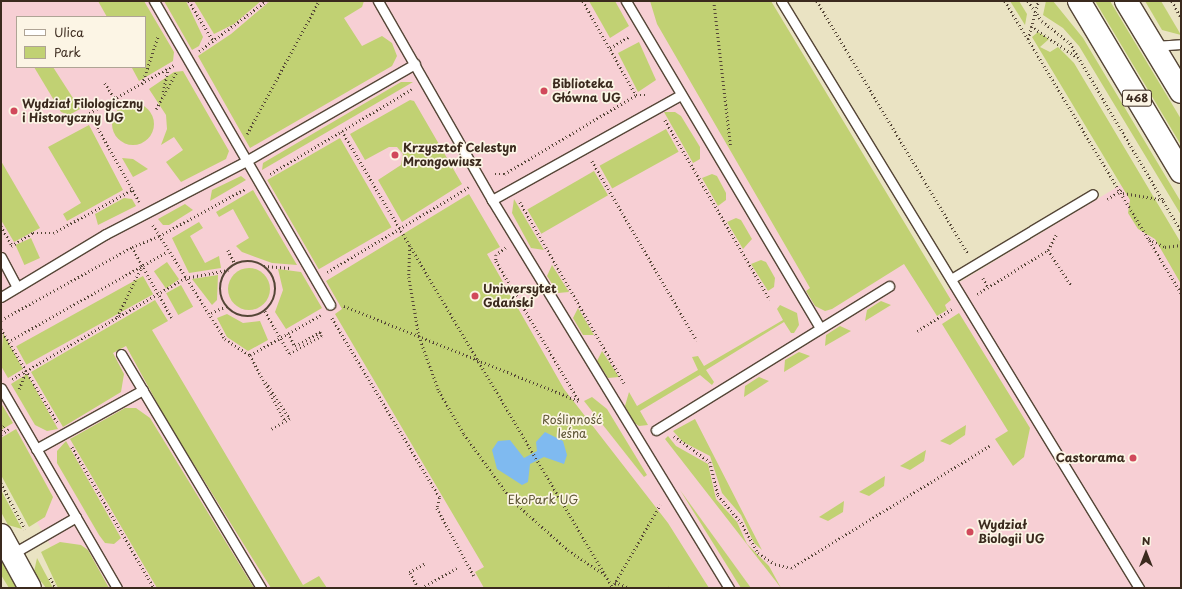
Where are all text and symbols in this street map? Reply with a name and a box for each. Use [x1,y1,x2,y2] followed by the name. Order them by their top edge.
[16,16,146,68] legend
[54,23,84,41] text: Ulica
[54,43,81,61] text: Park
[552,77,621,105] place label: Biblioteka Główna UG
[539,86,549,96] marker: Biblioteka Główna UG
[1121,89,1153,107] road number: 468
[22,97,144,125] place label: Wydział Filologiczny i Historyczny UG
[9,106,19,116] marker: Wydział Filologiczny i Historyczny UG
[403,141,517,169] place label: Krzysztof Celestyn Mrongowiusz
[390,150,400,160] marker: Krzysztof Celestyn Mrongowiusz
[483,282,557,310] place label: Uniwersytet Gdański
[470,291,480,301] marker: Uniwersytet Gdański
[542,413,602,441] park label: Roślinność leśna
[1056,451,1125,465] place label: Castorama
[1128,453,1138,463] marker: Castorama
[507,493,579,507] park label: EkoPark UG
[978,518,1046,546] place label: Wydział Biologii UG
[965,527,975,537] marker: Wydział Biologii UG
[1142,532,1150,549] text: N
[1126,533,1166,573] north arrow

